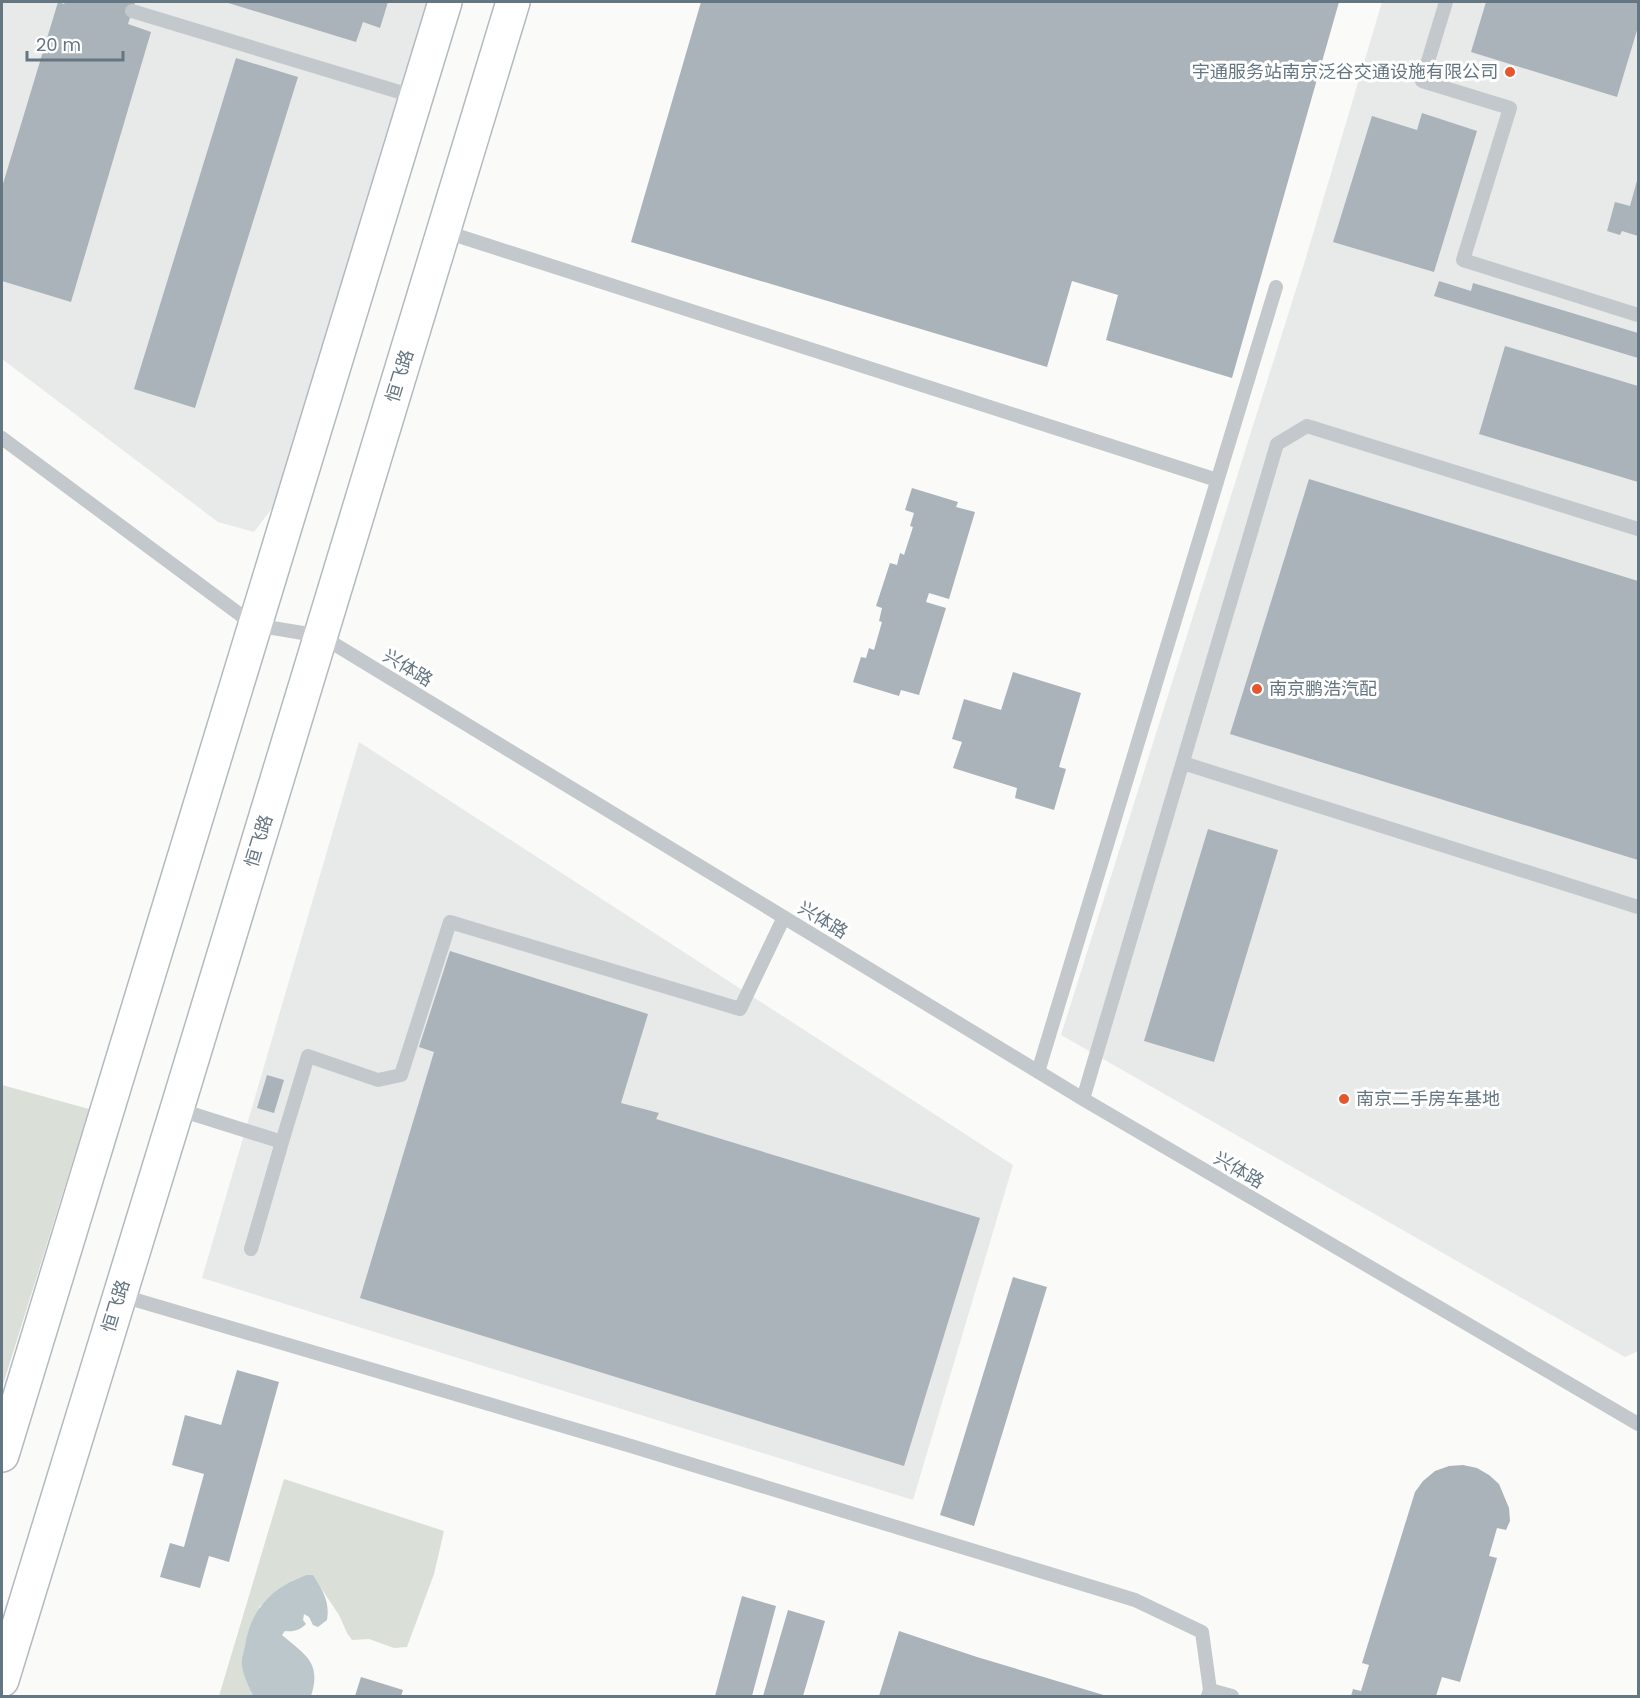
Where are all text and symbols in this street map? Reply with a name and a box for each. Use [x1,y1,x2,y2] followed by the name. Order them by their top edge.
[27,24,123,62] scale bar
[36,32,81,57] text: 20 m
[1192,59,1498,84] place label: 宇通服务站南京泛谷交通设施有限公司
[1503,65,1517,79] marker: 宇通服务站南京泛谷交通设施有限公司
[380,346,419,405] street label: 恒飞路
[379,643,438,692] street label: 兴体路
[1269,676,1377,701] place label: 南京鹏浩汽配
[1250,682,1264,696] marker: 南京鹏浩汽配
[239,811,278,870] street label: 恒飞路
[794,895,853,944] street label: 兴体路
[1356,1086,1500,1111] place label: 南京二手房车基地
[1337,1092,1351,1106] marker: 南京二手房车基地
[1210,1145,1269,1194] street label: 兴体路
[96,1276,135,1335] street label: 恒飞路

